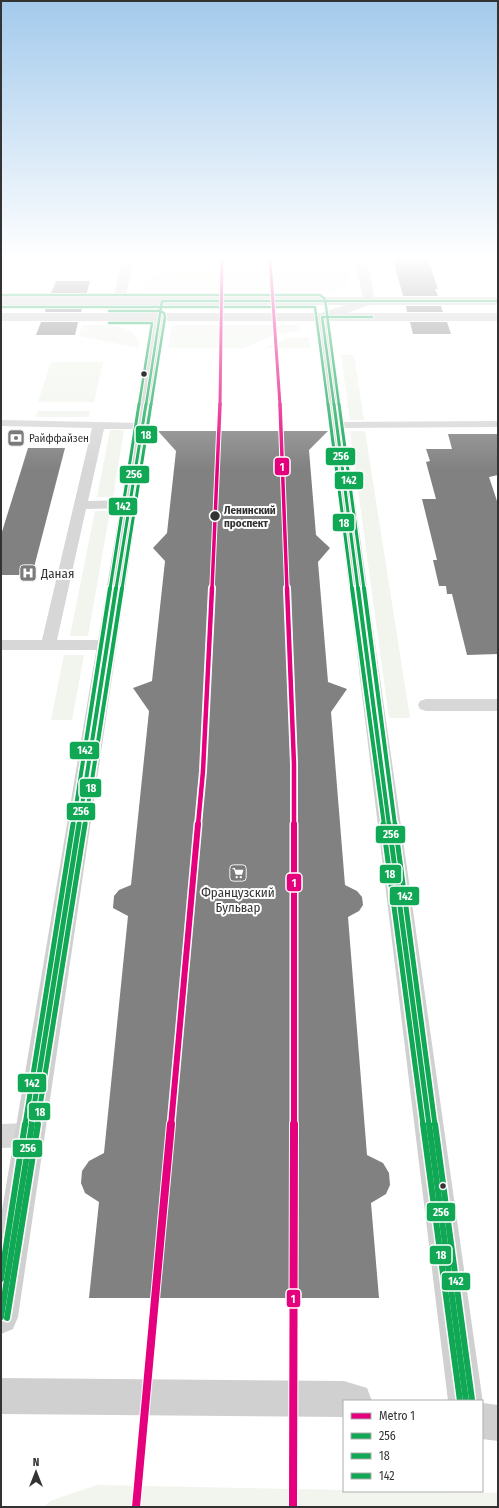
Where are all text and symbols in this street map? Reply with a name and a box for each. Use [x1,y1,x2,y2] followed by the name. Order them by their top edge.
[139,369,149,379] unlabelled marker
[135,425,158,444] line badge: 18
[6,428,26,448] bank icon: Райффайзен
[141,429,151,442] text: 18
[29,432,89,445] place label: Райффайзен
[325,447,356,466] line badge: 256
[332,450,349,463] text: 256
[274,457,290,476] line badge: 1
[280,461,284,474] text: 1
[119,465,150,484] line badge: 256
[125,468,142,481] text: 256
[334,471,364,490] line badge: 142
[341,474,357,487] text: 142
[108,497,138,516] line badge: 142
[115,500,131,513] text: 142
[224,504,276,530] place label: Ленинский проспект
[208,509,222,523] marker: Ленинский проспект
[332,513,355,532] line badge: 18
[339,517,349,530] text: 18
[18,563,38,583] hospital icon: Даная
[40,566,74,581] place label: Даная
[69,741,100,760] line badge: 142
[77,744,93,757] text: 142
[79,778,102,798] line badge: 18
[86,782,96,795] text: 18
[66,802,96,821] line badge: 256
[72,805,89,818] text: 256
[375,825,406,844] line badge: 256
[382,828,399,841] text: 256
[228,863,248,883] supermarket icon: Французский Бульвар
[379,864,402,884] line badge: 18
[385,868,395,881] text: 18
[286,873,302,892] line badge: 1
[292,877,296,890] text: 1
[201,885,275,915] place label: Французский Бульвар
[389,886,420,906] line badge: 142
[397,890,413,903] text: 142
[17,1073,47,1093] line badge: 142
[24,1077,40,1090] text: 142
[28,1102,51,1121] line badge: 18
[35,1106,45,1119] text: 18
[12,1139,43,1158] line badge: 256
[19,1142,36,1155] text: 256
[438,1181,448,1191] unlabelled marker
[426,1202,456,1222] line badge: 256
[432,1206,449,1219] text: 256
[429,1245,452,1265] line badge: 18
[436,1249,446,1262] text: 18
[441,1272,471,1291] line badge: 142
[448,1275,464,1288] text: 142
[286,1289,301,1308] line badge: 1
[291,1293,295,1306] text: 1
[343,1400,483,1492] legend
[379,1409,415,1423] text: Metro 1
[379,1429,396,1443] text: 256
[379,1449,390,1463] text: 18
[16,1452,56,1492] north arrow
[33,1456,39,1469] text: N
[379,1469,395,1483] text: 142

